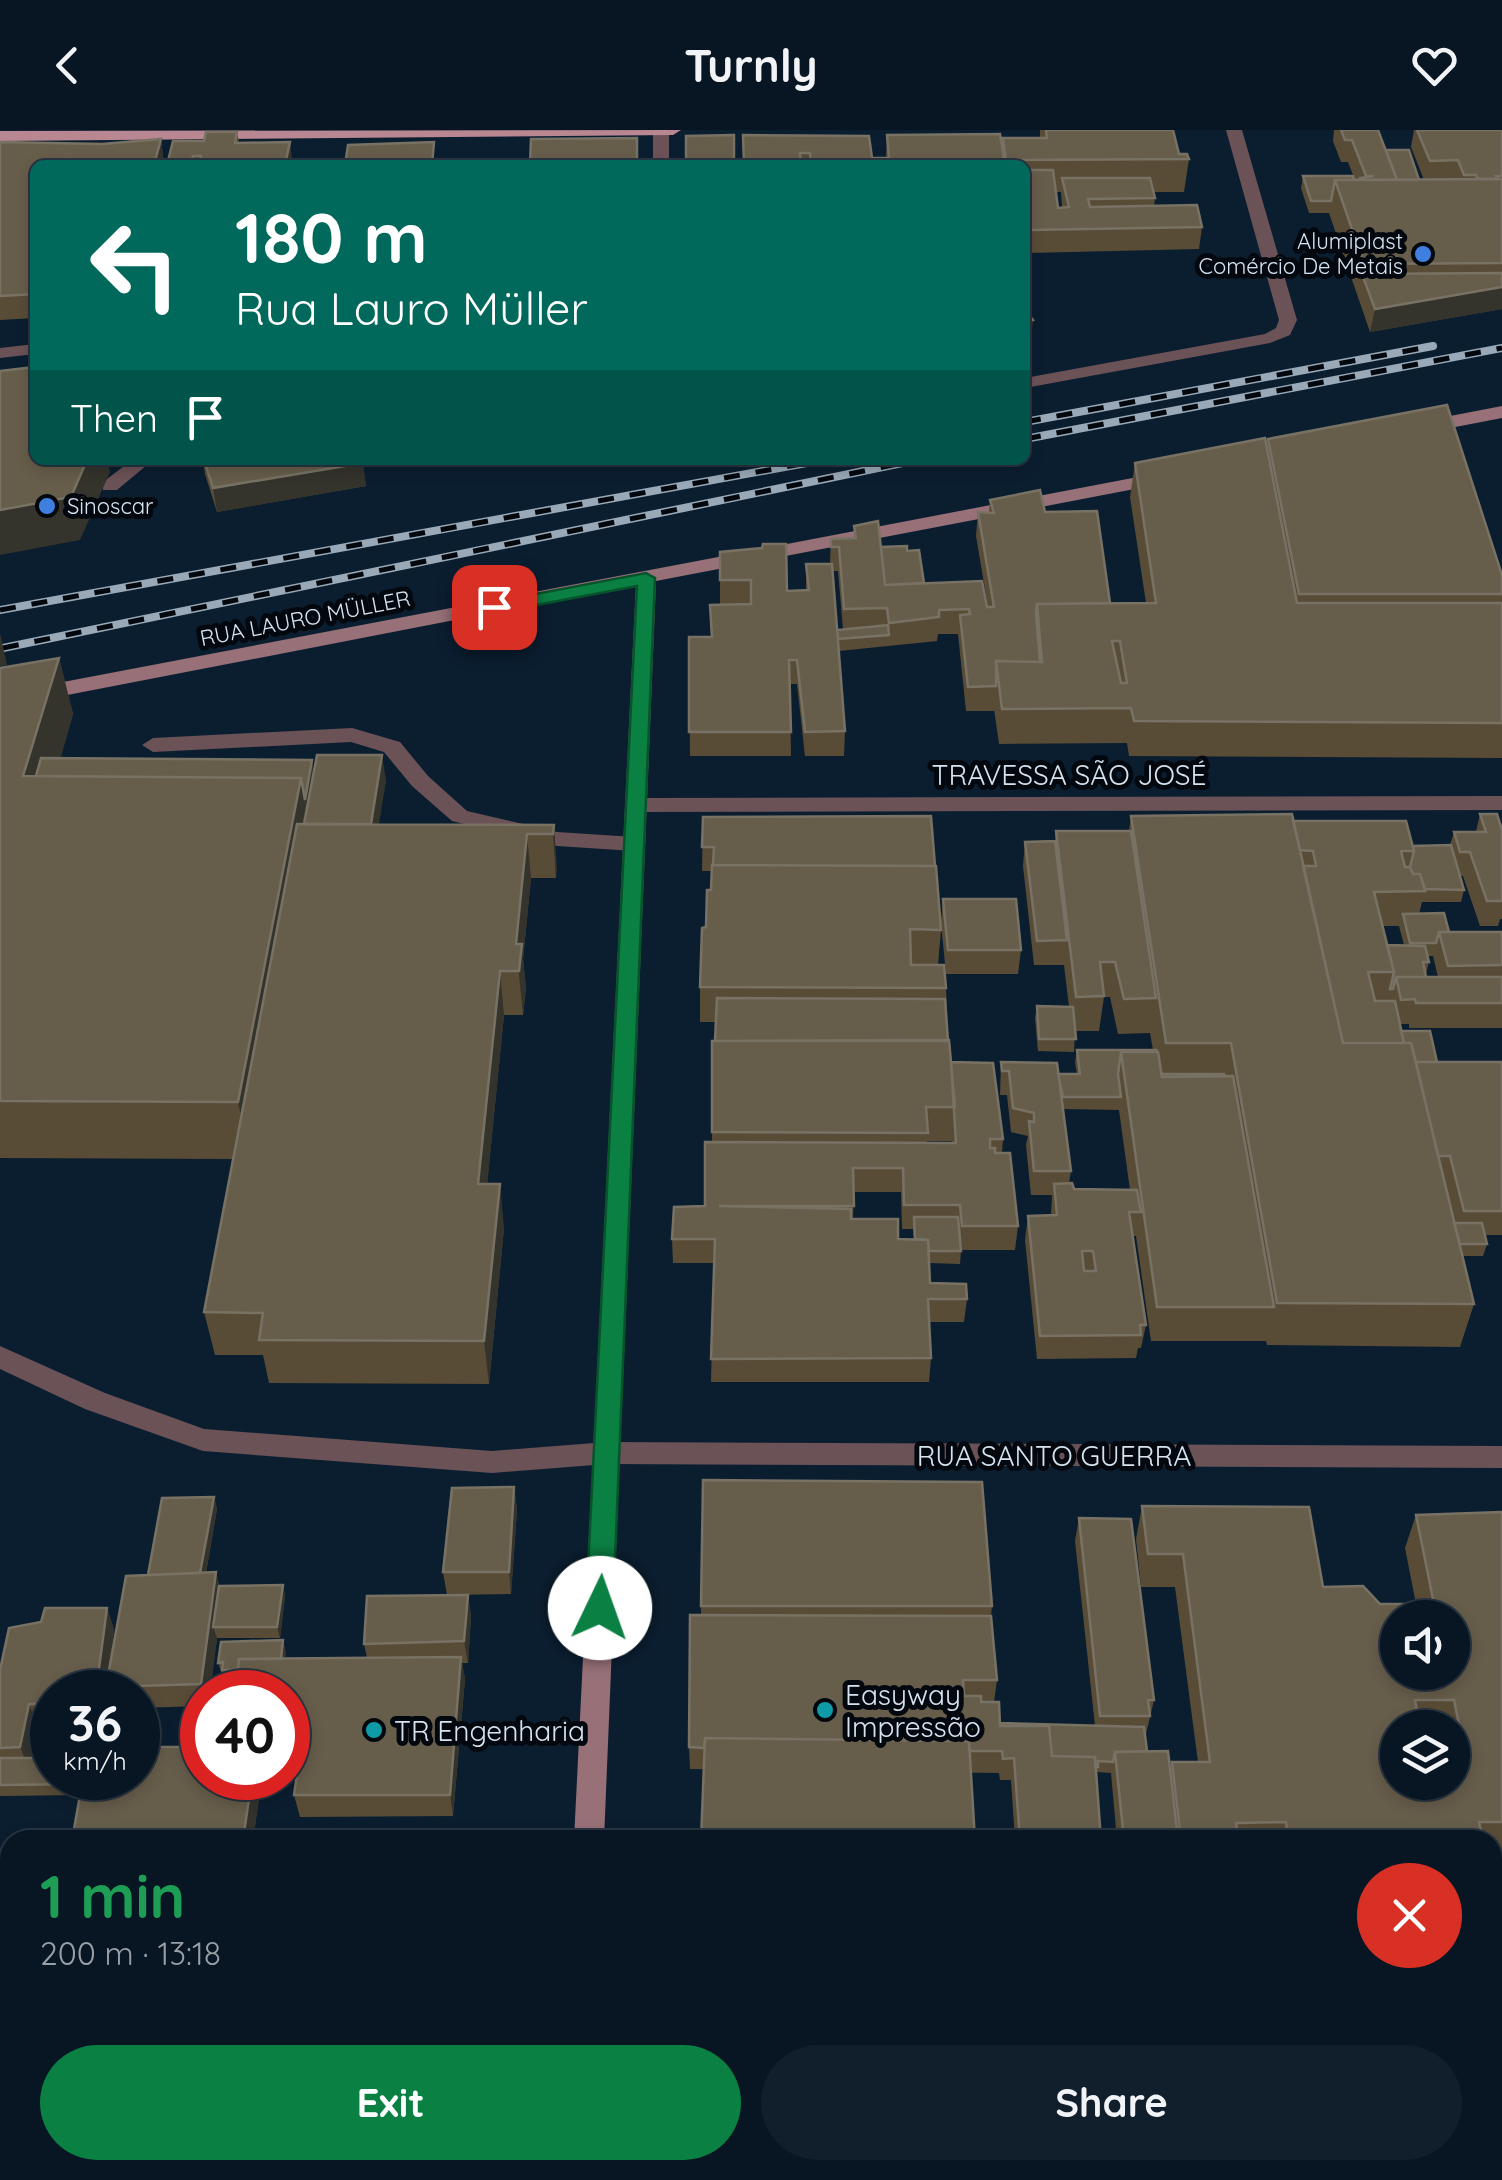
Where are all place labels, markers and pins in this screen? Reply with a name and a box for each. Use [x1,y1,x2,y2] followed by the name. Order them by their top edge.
[1199,227,1403,280] place label: Alumiplast Comércio De Metais
[1412,243,1434,265] marker: Alumiplast Comércio De Metais
[67,492,154,520] place label: Sinoscar
[36,495,58,517] marker: Sinoscar
[452,565,537,650] pin
[845,1677,981,1744] place label: Easyway Impressão
[814,1699,836,1721] marker: Easyway Impressão
[394,1713,585,1748] place label: TR Engenharia
[363,1719,385,1741] marker: TR Engenharia

